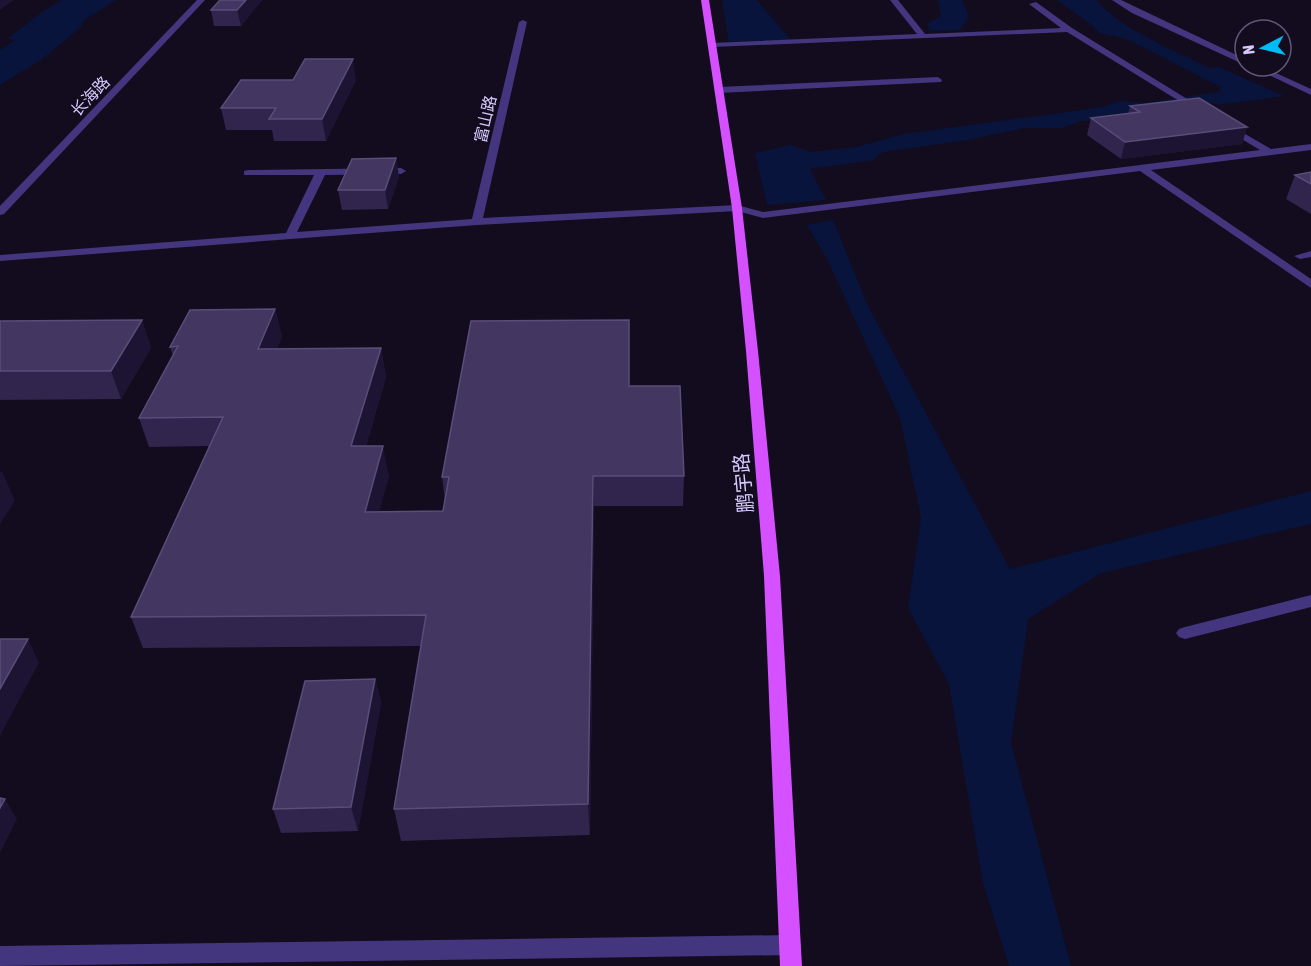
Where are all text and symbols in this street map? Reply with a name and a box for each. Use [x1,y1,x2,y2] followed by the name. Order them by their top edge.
[1233,18,1293,78] north arrow
[1239,44,1258,56] text: N
[67,72,113,120] street label: 长海路
[471,94,499,144] street label: 富山路
[729,452,757,514] street label: 鹏宇路

